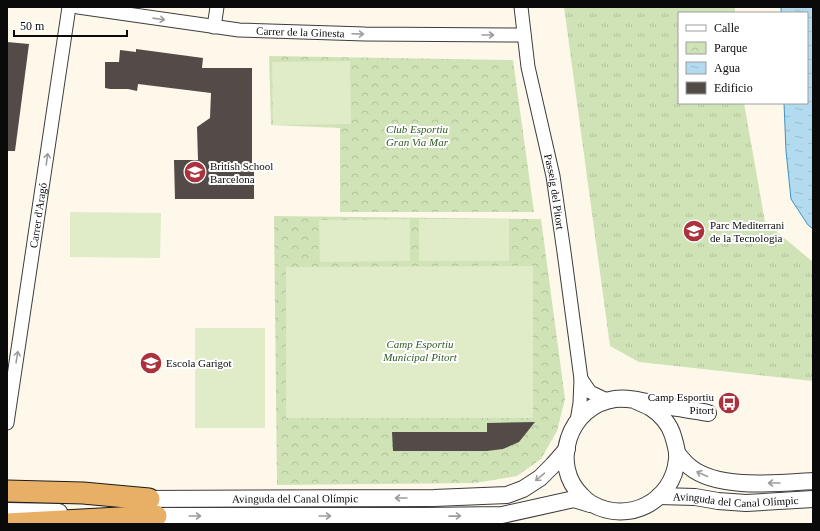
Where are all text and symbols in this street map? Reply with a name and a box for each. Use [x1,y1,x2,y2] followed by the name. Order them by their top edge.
[14,12,127,38] scale bar
[678,12,808,104] legend
[152,15,165,23] one-way arrow
[20,19,45,33] text: 50 m
[714,21,739,35] text: Calle
[256,25,345,39] street label: Carrer de la Ginesta
[351,30,364,38] one-way arrow
[481,31,494,39] one-way arrow
[714,41,747,55] text: Parque
[714,61,741,75] text: Agua
[714,81,753,95] text: Edificio
[386,123,449,148] park label: Club Esportiu Gran Via Mar
[43,153,51,166] one-way arrow
[542,153,567,230] street label: Passeig del Pitort
[182,159,208,185] school or university icon: British School Barcelona
[210,160,273,185] place label: British School Barcelona
[27,181,49,249] street label: Carrer d'Aragó
[681,218,707,244] school or university icon: Parc Mediterrani de la Tecnologia
[710,219,784,244] place label: Parc Mediterrani de la Tecnologia
[382,338,458,363] park label: Camp Esportiu Municipal Pitort
[138,350,164,376] school or university icon: Escola Garigot
[13,351,21,364] one-way arrow
[166,357,232,369] place label: Escola Garigot
[716,390,742,416] bus stop icon: Camp Esportiu Pitort
[648,391,714,416] place label: Camp Esportiu Pitort
[696,469,708,477] one-way arrow
[535,473,545,482] one-way arrow
[768,479,781,487] one-way arrow
[673,490,799,509] street label: Avinguda del Canal Olímpic
[232,492,358,505] street label: Avinguda del Canal Olímpic
[395,494,408,502] one-way arrow
[188,512,201,520] one-way arrow
[318,512,331,520] one-way arrow
[448,512,461,520] one-way arrow

